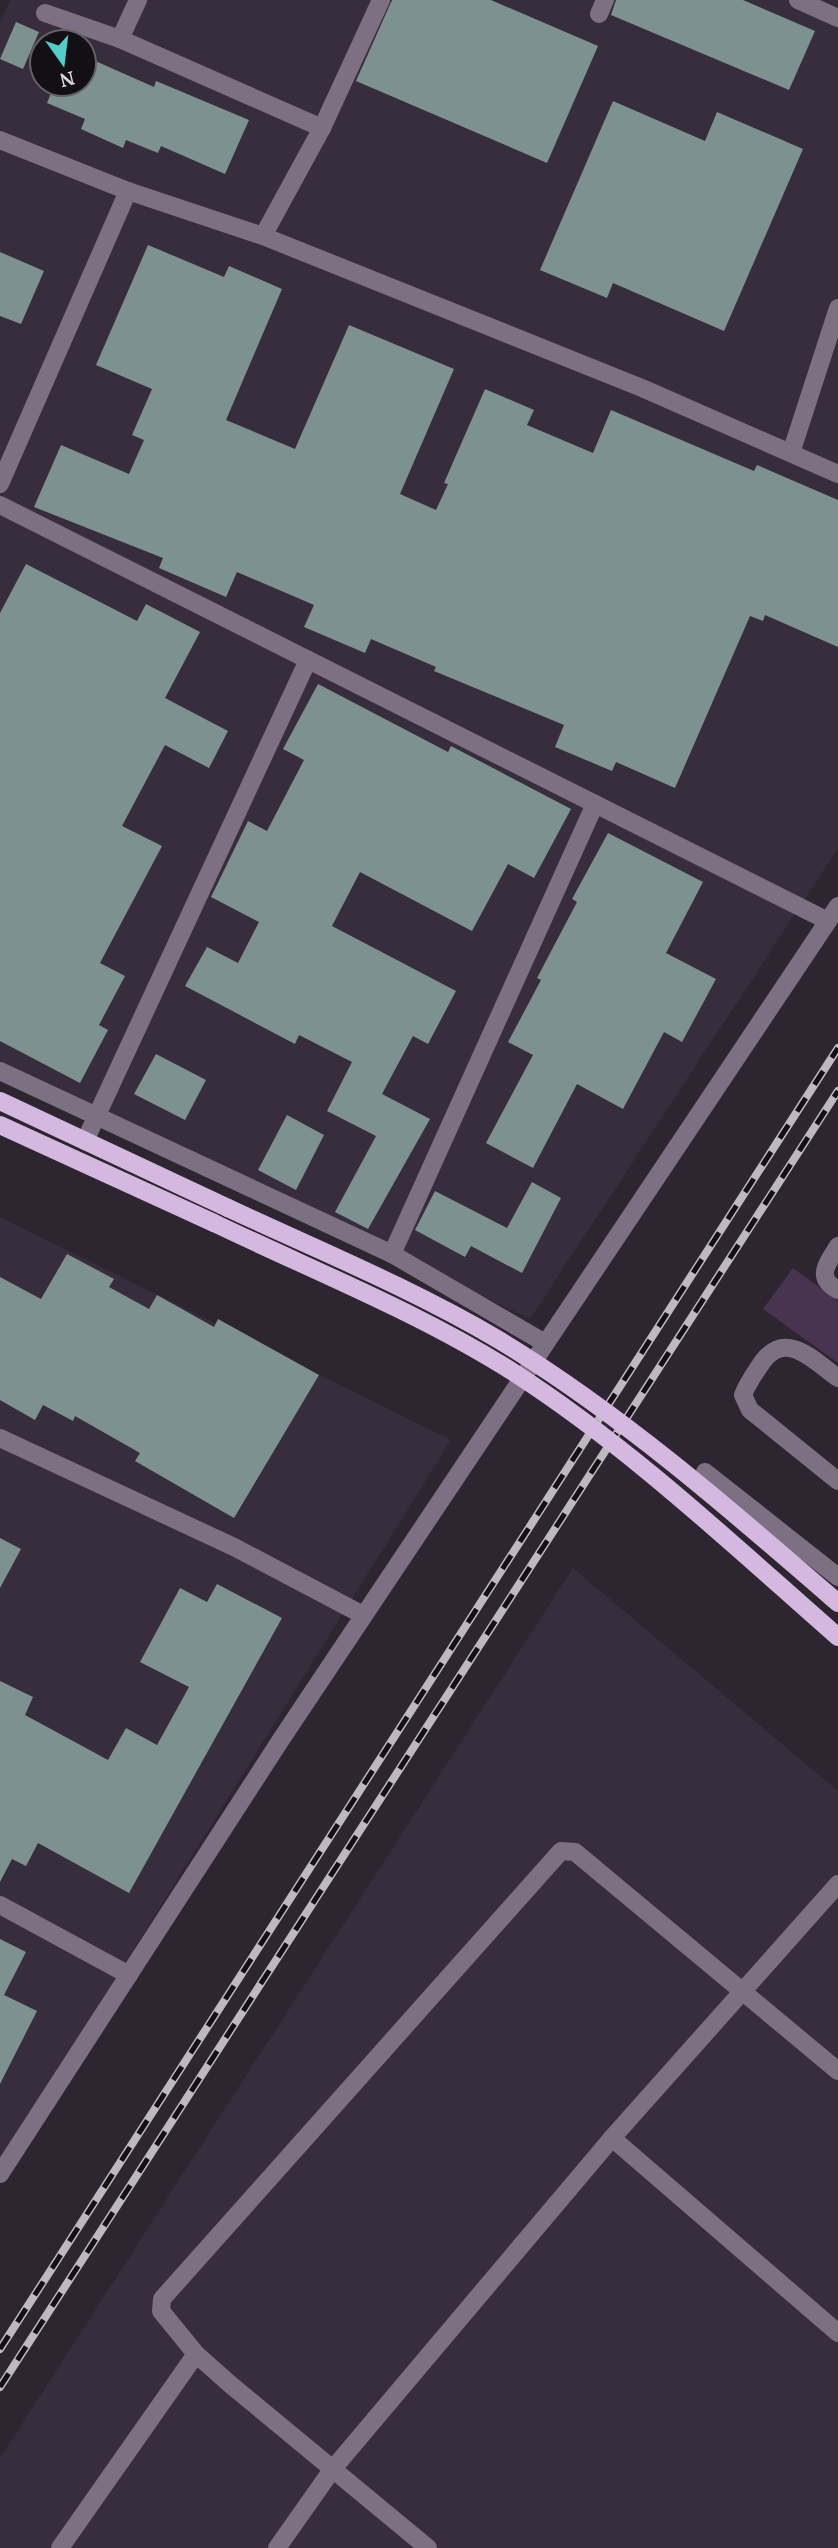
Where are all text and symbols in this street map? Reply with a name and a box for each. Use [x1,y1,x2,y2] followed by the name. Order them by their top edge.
[28,28,98,98] north arrow
[57,66,77,94] text: N

